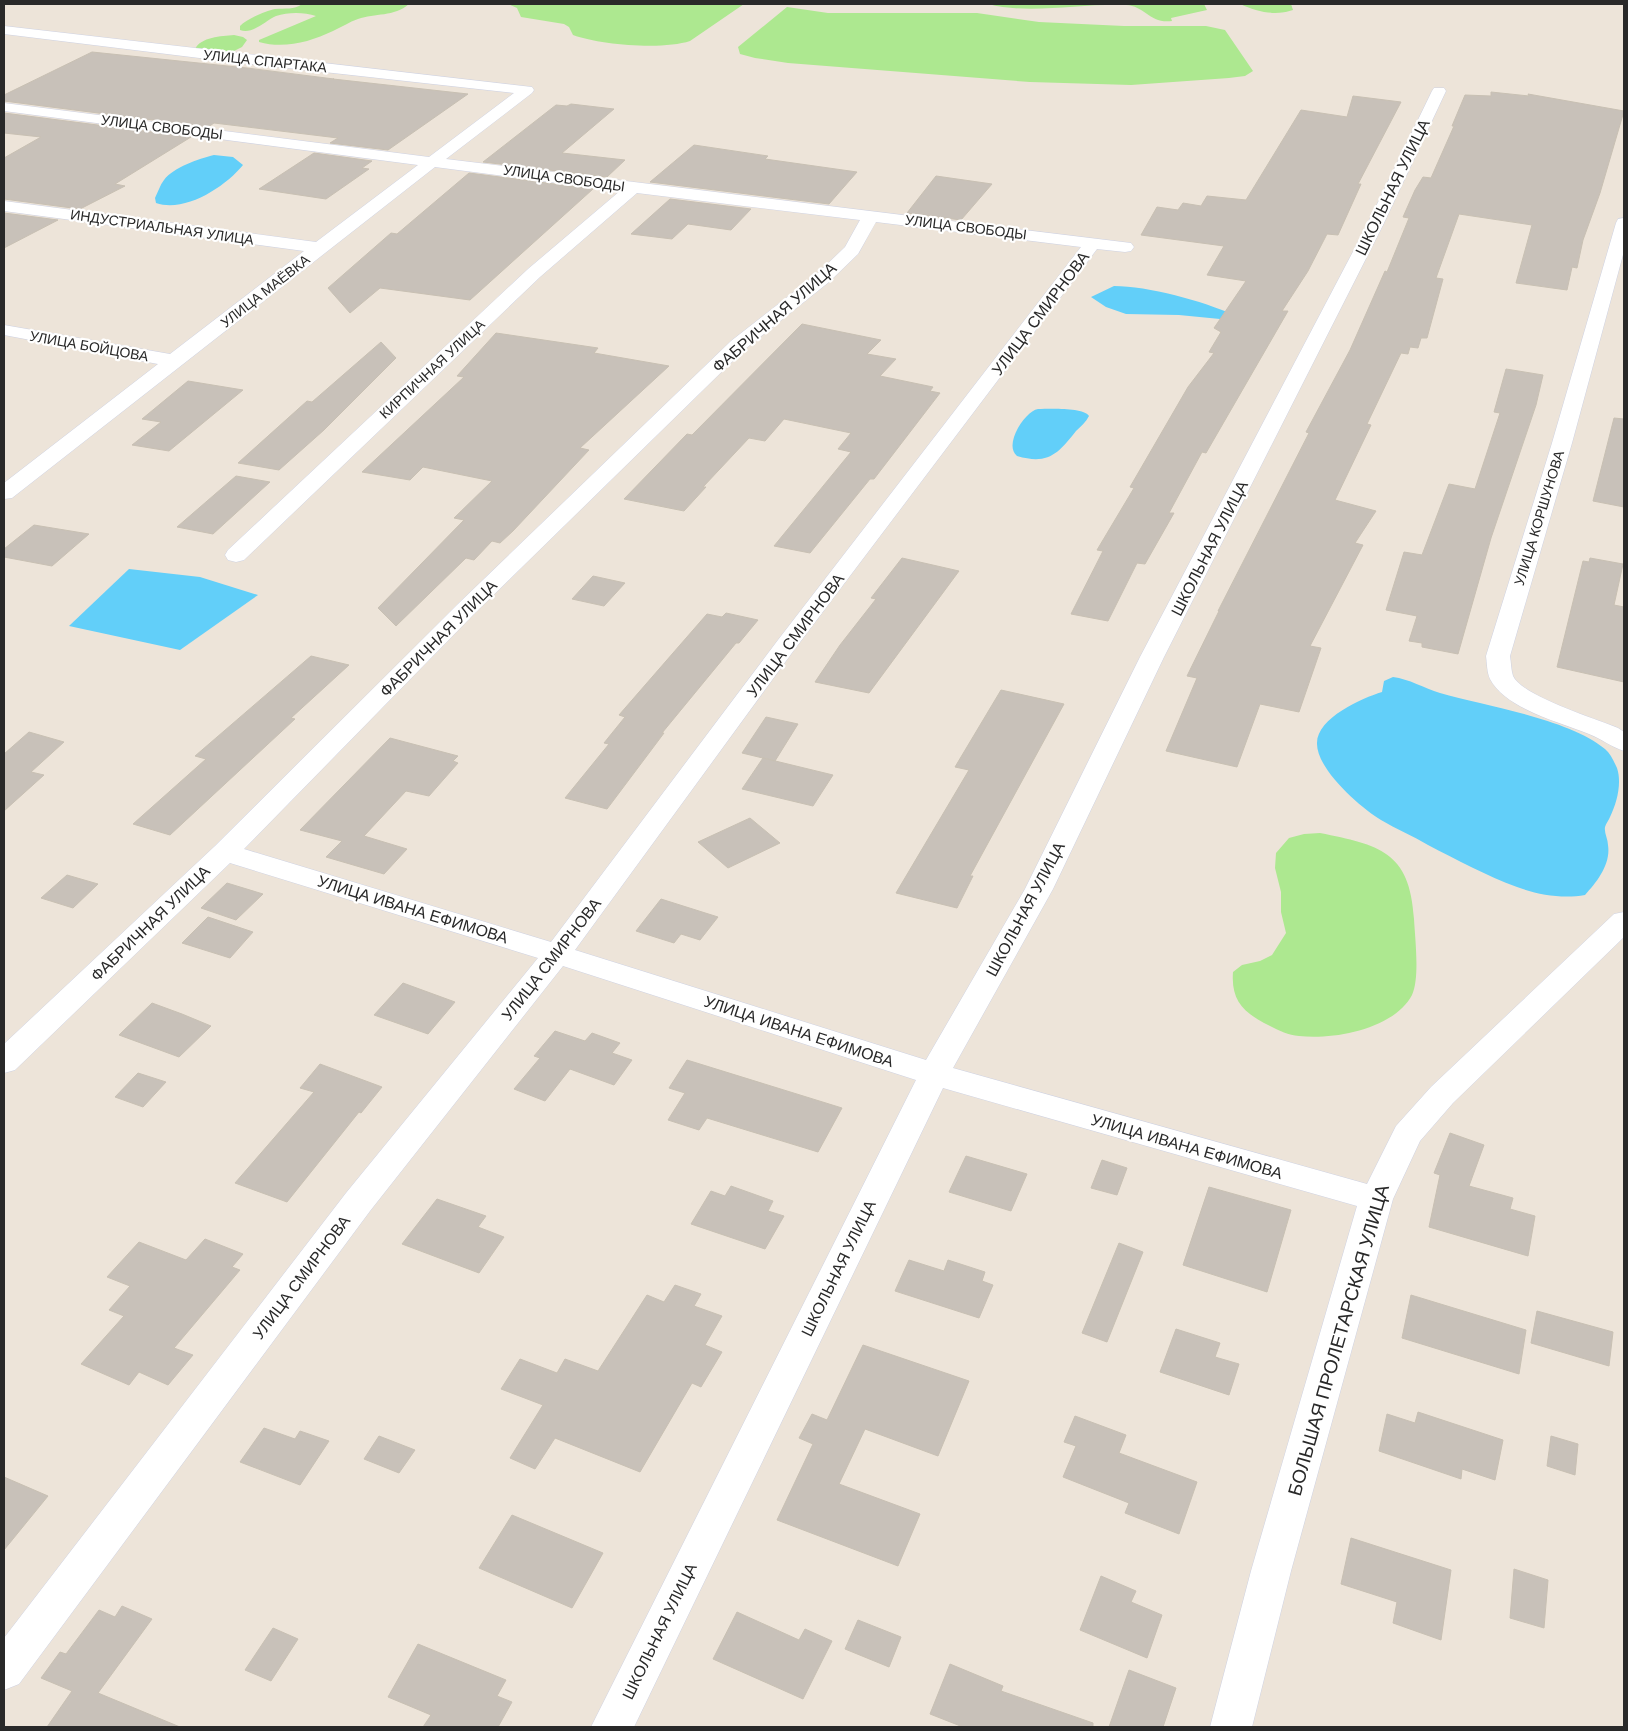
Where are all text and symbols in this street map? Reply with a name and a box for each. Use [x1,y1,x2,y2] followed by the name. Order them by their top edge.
[202,46,328,77] street label: УЛИЦА СПАРТАКА
[100,111,224,143] street label: УЛИЦА СВОБОДЫ
[1350,115,1435,259] street label: ШКОЛЬНАЯ УЛИЦА
[502,161,626,195] street label: УЛИЦА СВОБОДЫ
[69,205,255,249] street label: ИНДУСТРИАЛЬНАЯ УЛИЦА
[904,211,1028,243] street label: УЛИЦА СВОБОДЫ
[987,247,1094,380] street label: УЛИЦА СМИРНОВА
[217,250,314,331] street label: УЛИЦА МАЁВКА
[708,257,841,377] street label: ФАБРИЧНАЯ УЛИЦА
[376,315,489,423] street label: КИРПИЧНАЯ УЛИЦА
[28,327,150,365] street label: УЛИЦА БОЙЦОВА
[1510,448,1568,588] street label: УЛИЦА КОРШУНОВА
[1166,477,1253,619] street label: ШКОЛЬНАЯ УЛИЦА
[742,569,849,702] street label: УЛИЦА СМИРНОВА
[375,575,502,702] street label: ФАБРИЧНАЯ УЛИЦА
[981,838,1070,980] street label: ШКОЛЬНАЯ УЛИЦА
[86,861,215,986] street label: ФАБРИЧНАЯ УЛИЦА
[315,870,511,949] street label: УЛИЦА ИВАНА ЕФИМОВА
[497,893,606,1025] street label: УЛИЦА СМИРНОВА
[701,991,897,1072] street label: УЛИЦА ИВАНА ЕФИМОВА
[1089,1109,1285,1184] street label: УЛИЦА ИВАНА ЕФИМОВА
[1282,1181,1395,1499] street label: БОЛЬШАЯ ПРОЛЕТАРСКАЯ УЛИЦА
[796,1196,881,1340] street label: ШКОЛЬНАЯ УЛИЦА
[248,1211,355,1344] street label: УЛИЦА СМИРНОВА
[617,1559,702,1703] street label: ШКОЛЬНАЯ УЛИЦА

